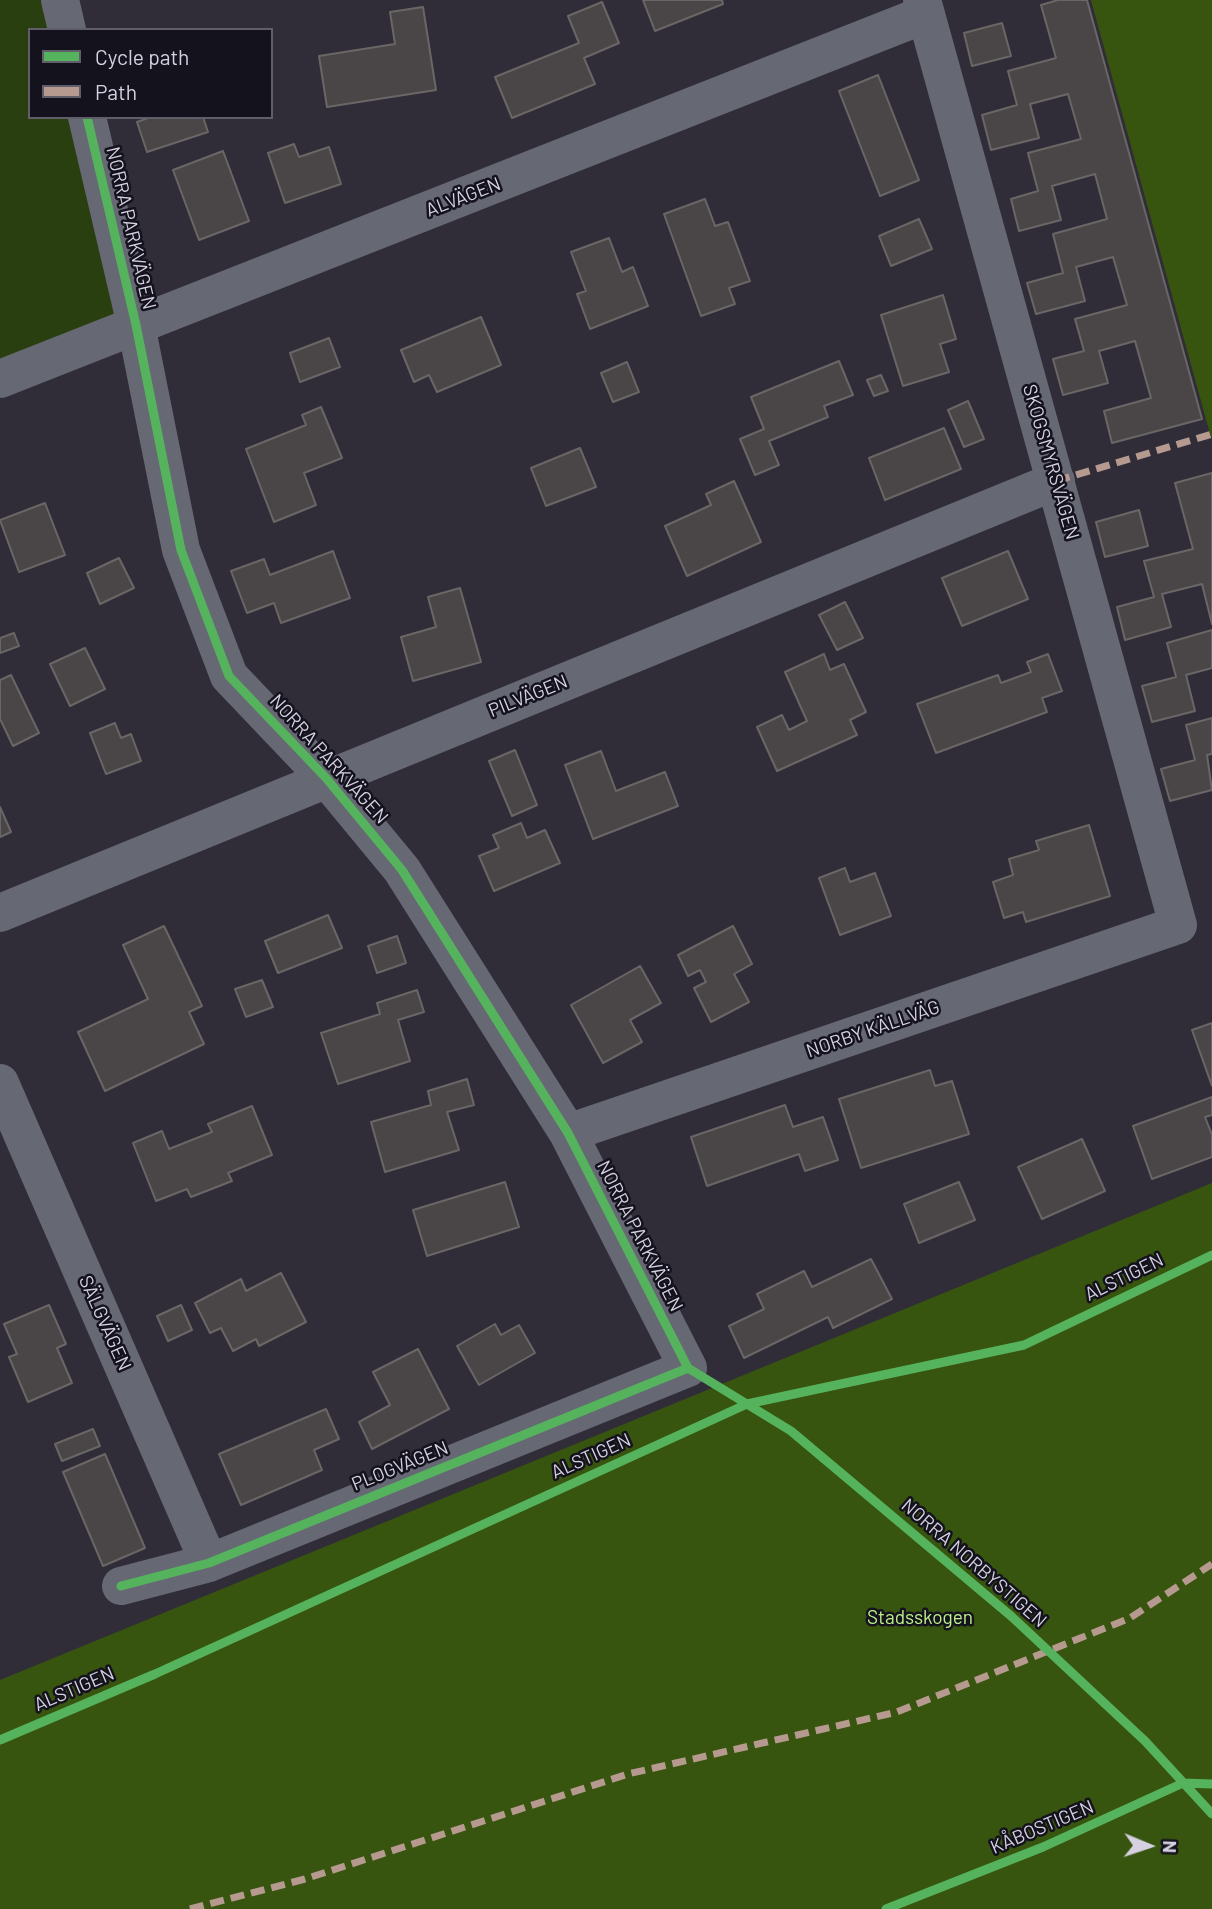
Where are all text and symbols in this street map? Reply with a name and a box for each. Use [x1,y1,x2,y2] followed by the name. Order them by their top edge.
[28,28,273,119] legend
[95,44,189,69] text: Cycle path
[95,79,137,104] text: Path
[101,144,161,312] street label: NORRA PARKVÄGEN
[422,172,504,222] street label: ALVÄGEN
[1018,382,1084,542] street label: SKOGSMYRSVÄGEN
[485,670,571,722] street label: PILVÄGEN
[265,690,393,828] street label: NORRA PARKVÄGEN
[803,996,943,1062] street label: NORBY KÄLLVÄG
[592,1157,688,1315] street label: NORRA PARKVÄGEN
[1081,1248,1167,1306] street label: ALSTIGEN
[74,1272,136,1374] street label: SÄLGVÄGEN
[548,1428,634,1484] street label: ALSTIGEN
[348,1436,452,1496] street label: PLOGVÄGEN
[897,1494,1051,1632] street label: NORRA NORBYSTIGEN
[867,1607,973,1629] park label: Stadsskogen
[31,1662,117,1716] street label: ALSTIGEN
[987,1795,1097,1859] street label: KÅBOSTIGEN
[1114,1811,1184,1881] north arrow
[1159,1840,1182,1853] text: N

